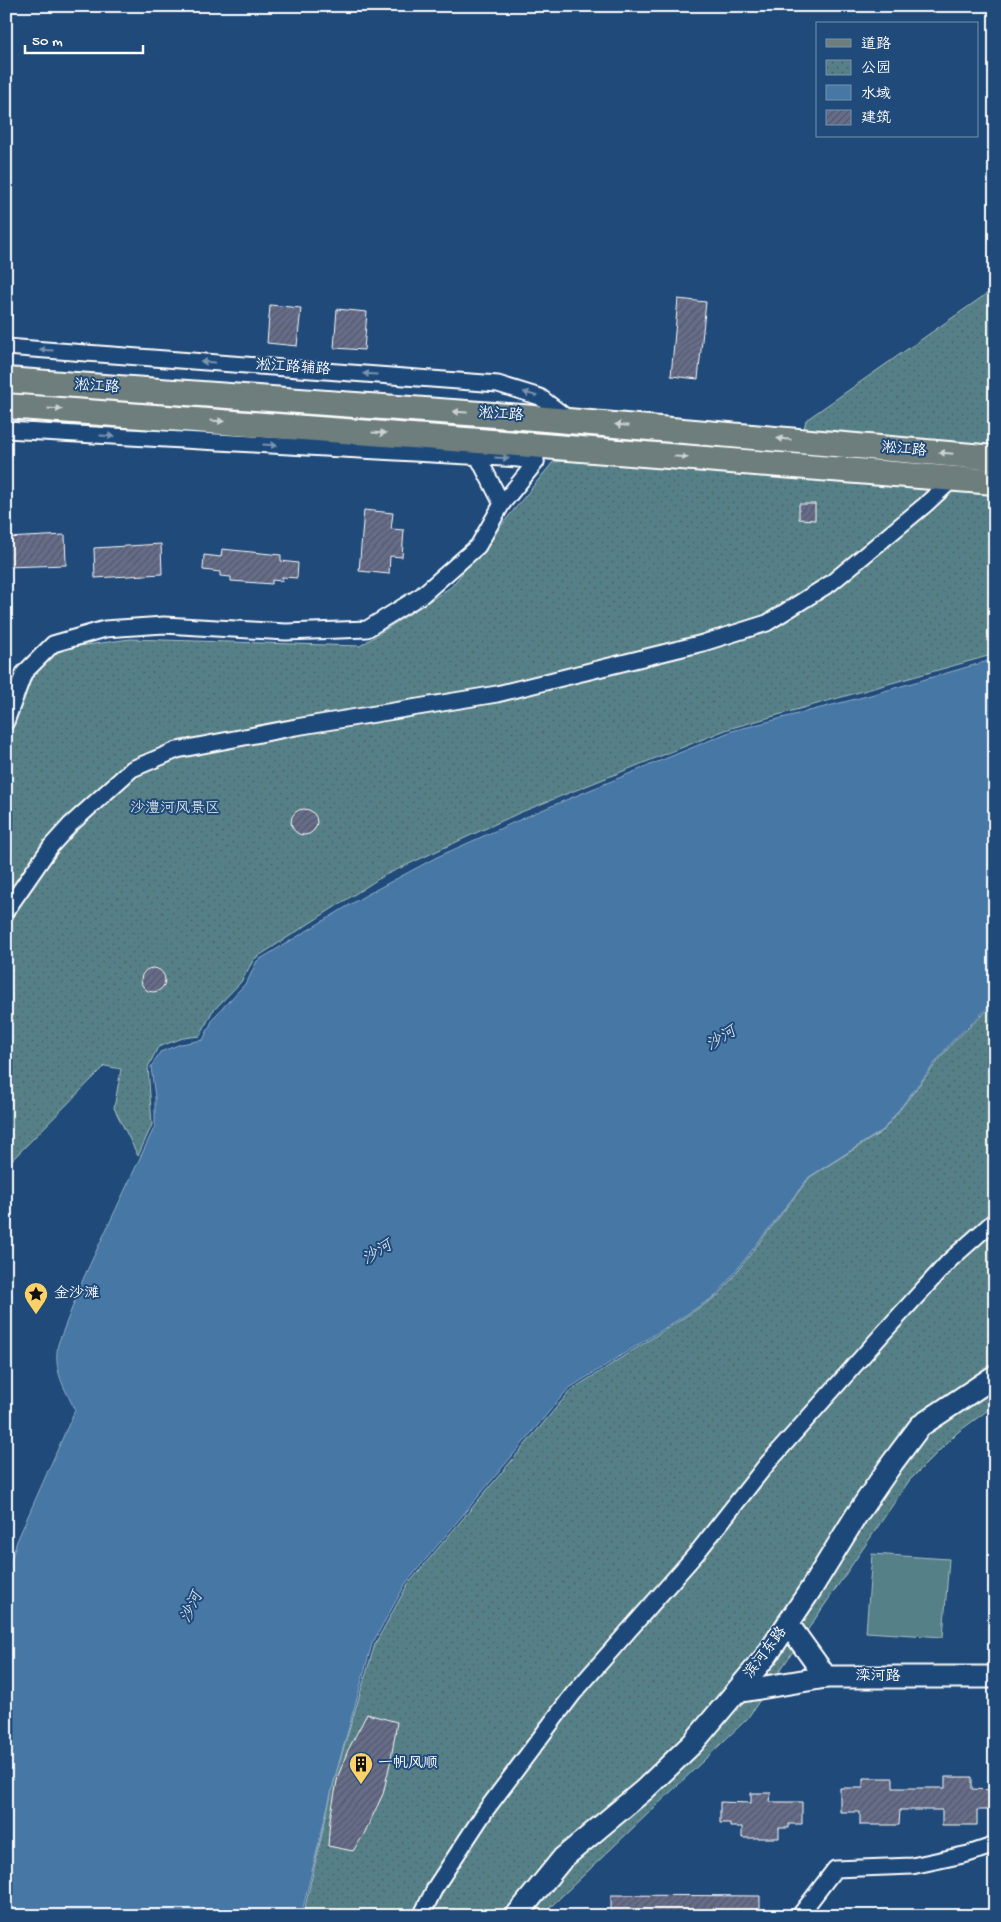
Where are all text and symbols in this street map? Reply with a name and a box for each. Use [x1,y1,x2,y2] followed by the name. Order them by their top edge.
[25,22,142,54] scale bar
[816,22,978,138] legend
[32,33,63,51] text: 50 m
[861,36,891,54] text: 道路
[861,60,891,78] text: 公园
[861,86,891,104] text: 水域
[861,110,891,128] text: 建筑
[38,345,54,353] one-way arrow
[255,356,331,380] street label: 淞江路辅路
[200,357,216,365] one-way arrow
[362,370,378,378] one-way arrow
[74,376,120,398] street label: 淞江路
[523,390,538,398] one-way arrow
[478,404,524,426] street label: 淞江路
[47,406,63,414] one-way arrow
[452,408,468,416] one-way arrow
[209,418,225,426] one-way arrow
[614,421,630,429] one-way arrow
[371,430,387,438] one-way arrow
[100,433,116,441] one-way arrow
[776,435,792,443] one-way arrow
[881,439,927,461] street label: 淞江路
[262,442,278,450] one-way arrow
[938,449,954,457] one-way arrow
[673,453,689,461] one-way arrow
[494,455,510,463] one-way arrow
[130,800,220,818] park label: 沙澧河风景区
[702,1020,743,1057] water label: 沙河
[358,1234,399,1271] water label: 沙河
[23,1281,49,1315] place icon: 金沙滩
[54,1285,99,1303] place label: 金沙滩
[176,1586,210,1627] water label: 沙河
[741,1624,791,1682] street label: 滨河东路
[855,1668,901,1686] street label: 滦河路
[348,1751,374,1785] building icon: 一帆风顺
[378,1755,438,1773] place label: 一帆风顺

